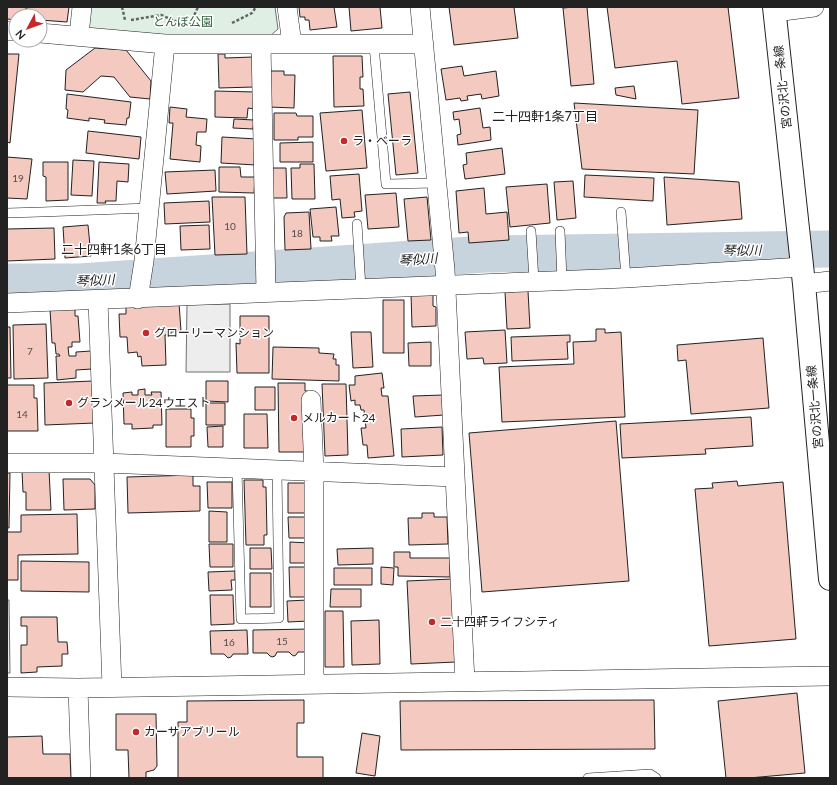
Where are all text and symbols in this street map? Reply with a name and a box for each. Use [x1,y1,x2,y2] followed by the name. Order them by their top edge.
[8,8,48,48] north arrow
[153,14,213,29] park label: とんぼ公園
[12,27,28,42] text: N
[771,44,794,130] street label: 宮の沢北一条線
[492,108,598,124] district label: 二十四軒1条7丁目
[352,133,412,148] place label: ラ・ベーラ
[339,136,349,146] marker: ラ・ベーラ
[12,172,24,184] house number: 19
[224,220,236,232] house number: 10
[291,227,303,239] house number: 18
[61,241,167,257] district label: 二十四軒1条6丁目
[722,242,764,258] water label: 琴似川
[398,250,440,268] water label: 琴似川
[75,271,117,289] water label: 琴似川
[154,325,274,340] place label: グローリーマンション
[141,328,151,338] marker: グローリーマンション
[27,345,33,357] house number: 7
[803,365,826,450] street label: 宮の沢北一条線
[77,395,211,410] place label: グランメール24ウエスト
[64,398,74,408] marker: グランメール24ウエスト
[16,408,28,420] house number: 14
[302,410,376,425] place label: メルカート24
[289,413,299,423] marker: メルカート24
[440,614,559,629] place label: 二十四軒ライフシティ
[427,617,437,627] marker: 二十四軒ライフシティ
[276,635,288,647] house number: 15
[223,636,235,648] house number: 16
[144,724,240,739] place label: カーサアブリール
[131,727,141,737] marker: カーサアブリール

